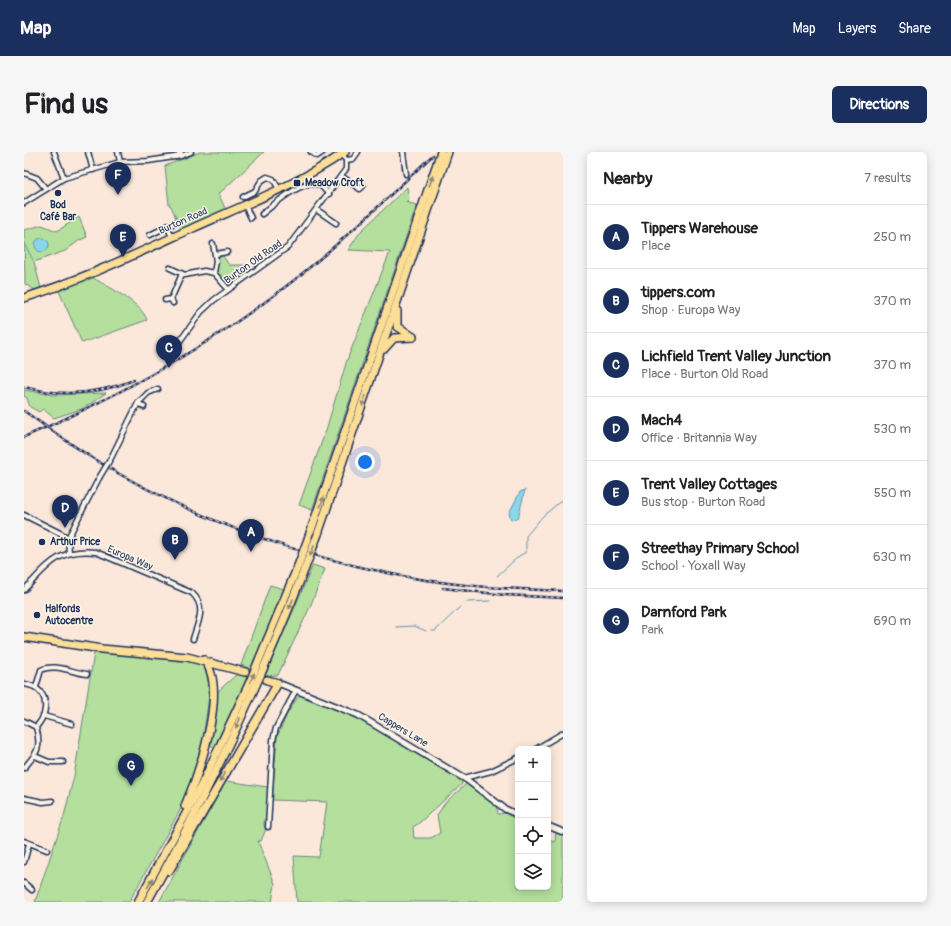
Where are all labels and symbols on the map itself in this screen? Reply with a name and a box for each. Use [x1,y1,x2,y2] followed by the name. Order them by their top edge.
[105,162,131,195] pin: F
[429,174,435,186] one-way arrow
[305,177,365,189] place label: Meadow Croft
[292,178,302,188] marker: Meadow Croft
[53,188,63,198] marker: Bod Café Bar
[40,199,77,223] place label: Bod Café Bar
[157,205,209,237] street label: Burton Road
[110,224,136,257] pin: E
[222,238,284,286] street label: Burton Old Road
[156,335,182,368] pin: C
[361,396,367,408] one-way arrow
[355,452,375,472] your location
[52,495,78,528] pin: D
[319,496,325,508] one-way arrow
[238,519,264,552] pin: A
[162,527,188,560] pin: B
[50,536,101,548] place label: Arthur Price
[37,537,47,547] marker: Arthur Price
[106,543,155,573] street label: Europa Way
[308,545,314,557] one-way arrow
[287,599,293,611] one-way arrow
[45,603,94,627] place label: Halfords Autocentre
[32,610,42,620] marker: Halfords Autocentre
[249,672,255,683] one-way arrow
[376,710,430,750] street label: Cappers Lane
[235,718,241,729] one-way arrow
[118,753,144,786] pin: G
[219,771,226,783] one-way arrow
[146,877,153,889] one-way arrow

